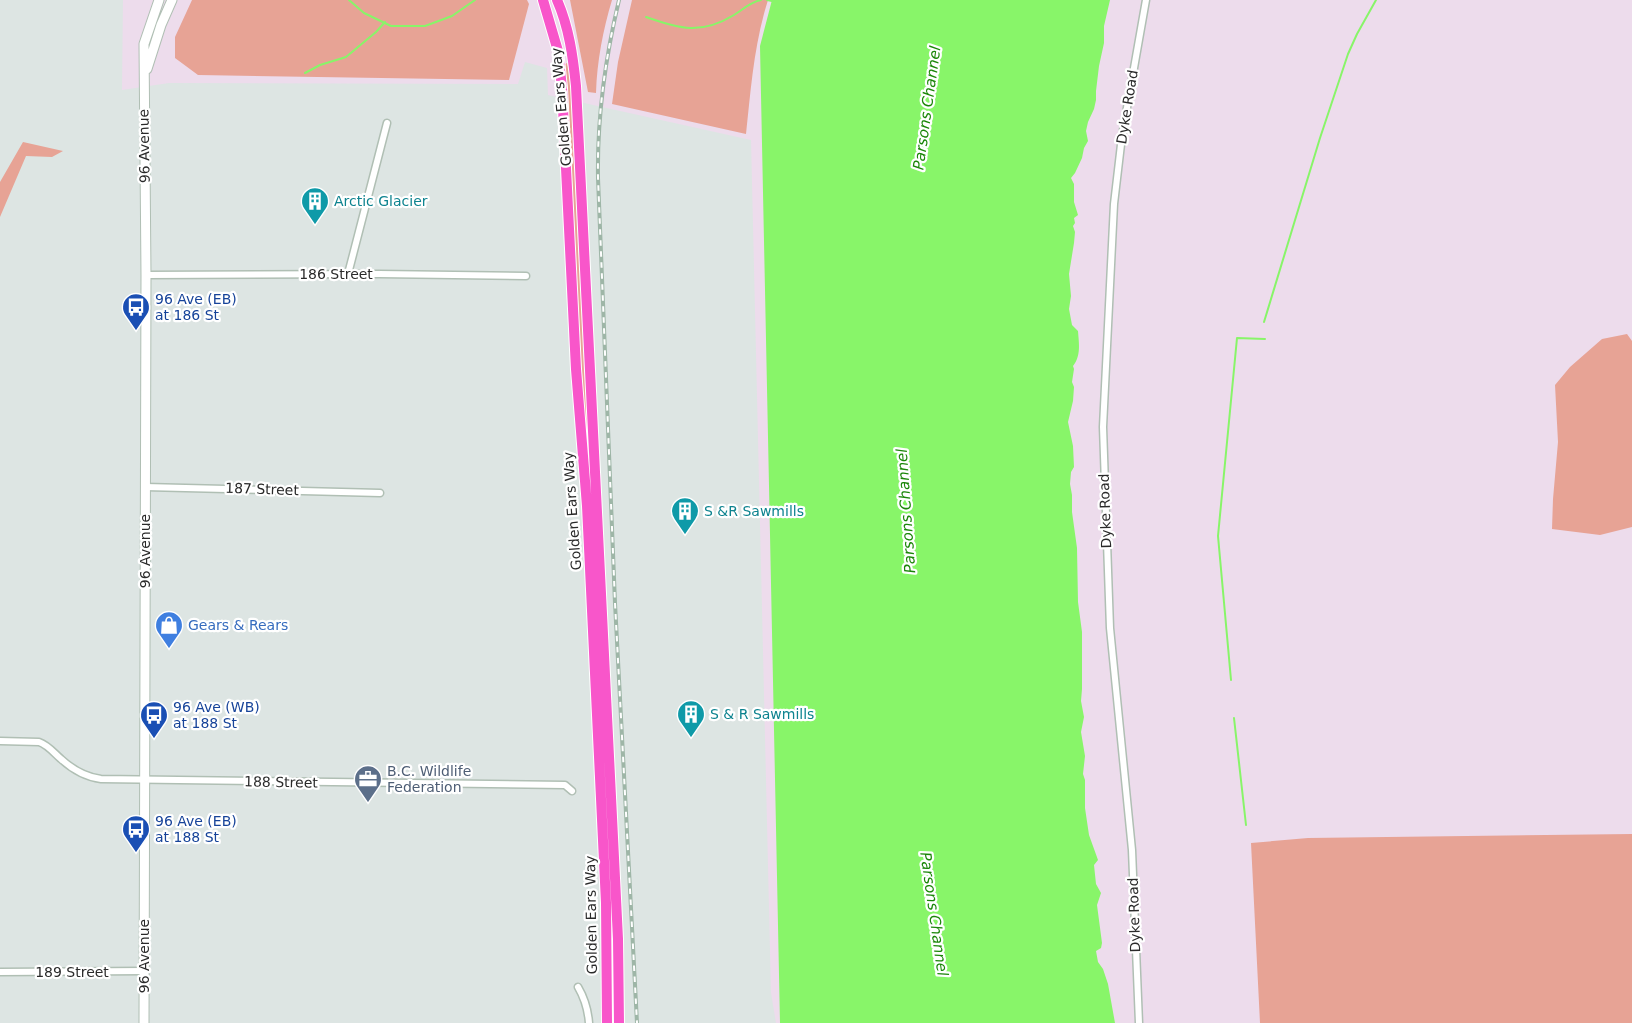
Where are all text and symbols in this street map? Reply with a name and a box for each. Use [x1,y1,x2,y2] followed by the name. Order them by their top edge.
[909,44,945,171] water label: Parsons Channel
[548,47,574,167] street label: Golden Ears Way
[1113,69,1141,145] street label: Dyke Road
[135,109,153,183] street label: 96 Avenue
[300,186,330,225] building icon: Arctic Glacier
[334,193,428,209] place label: Arctic Glacier
[299,266,373,282] street label: 186 Street
[155,291,237,323] place label: 96 Ave (EB) at 186 St
[121,292,151,331] bus stop icon: 96 Ave (EB) at 186 St
[893,447,919,574] water label: Parsons Channel
[560,451,584,571] street label: Golden Ears Way
[1096,473,1114,549] street label: Dyke Road
[225,480,300,498] street label: 187 Street
[670,496,700,535] building icon: S &R Sawmills
[704,503,804,519] place label: S &R Sawmills
[137,514,153,588] street label: 96 Avenue
[154,610,184,649] shop icon: Gears & Rears
[188,617,288,633] place label: Gears & Rears
[173,699,260,731] place label: 96 Ave (WB) at 188 St
[676,699,706,738] building icon: S & R Sawmills
[139,700,169,739] bus stop icon: 96 Ave (WB) at 188 St
[710,706,814,722] place label: S & R Sawmills
[387,763,471,795] place label: B.C. Wildlife Federation
[353,764,383,803] office icon: B.C. Wildlife Federation
[244,773,318,791] street label: 188 Street
[155,813,237,845] place label: 96 Ave (EB) at 188 St
[121,814,151,853] bus stop icon: 96 Ave (EB) at 188 St
[916,851,952,978] water label: Parsons Channel
[582,855,600,975] street label: Golden Ears Way
[1125,877,1143,953] street label: Dyke Road
[136,919,152,993] street label: 96 Avenue
[35,964,109,980] street label: 189 Street

